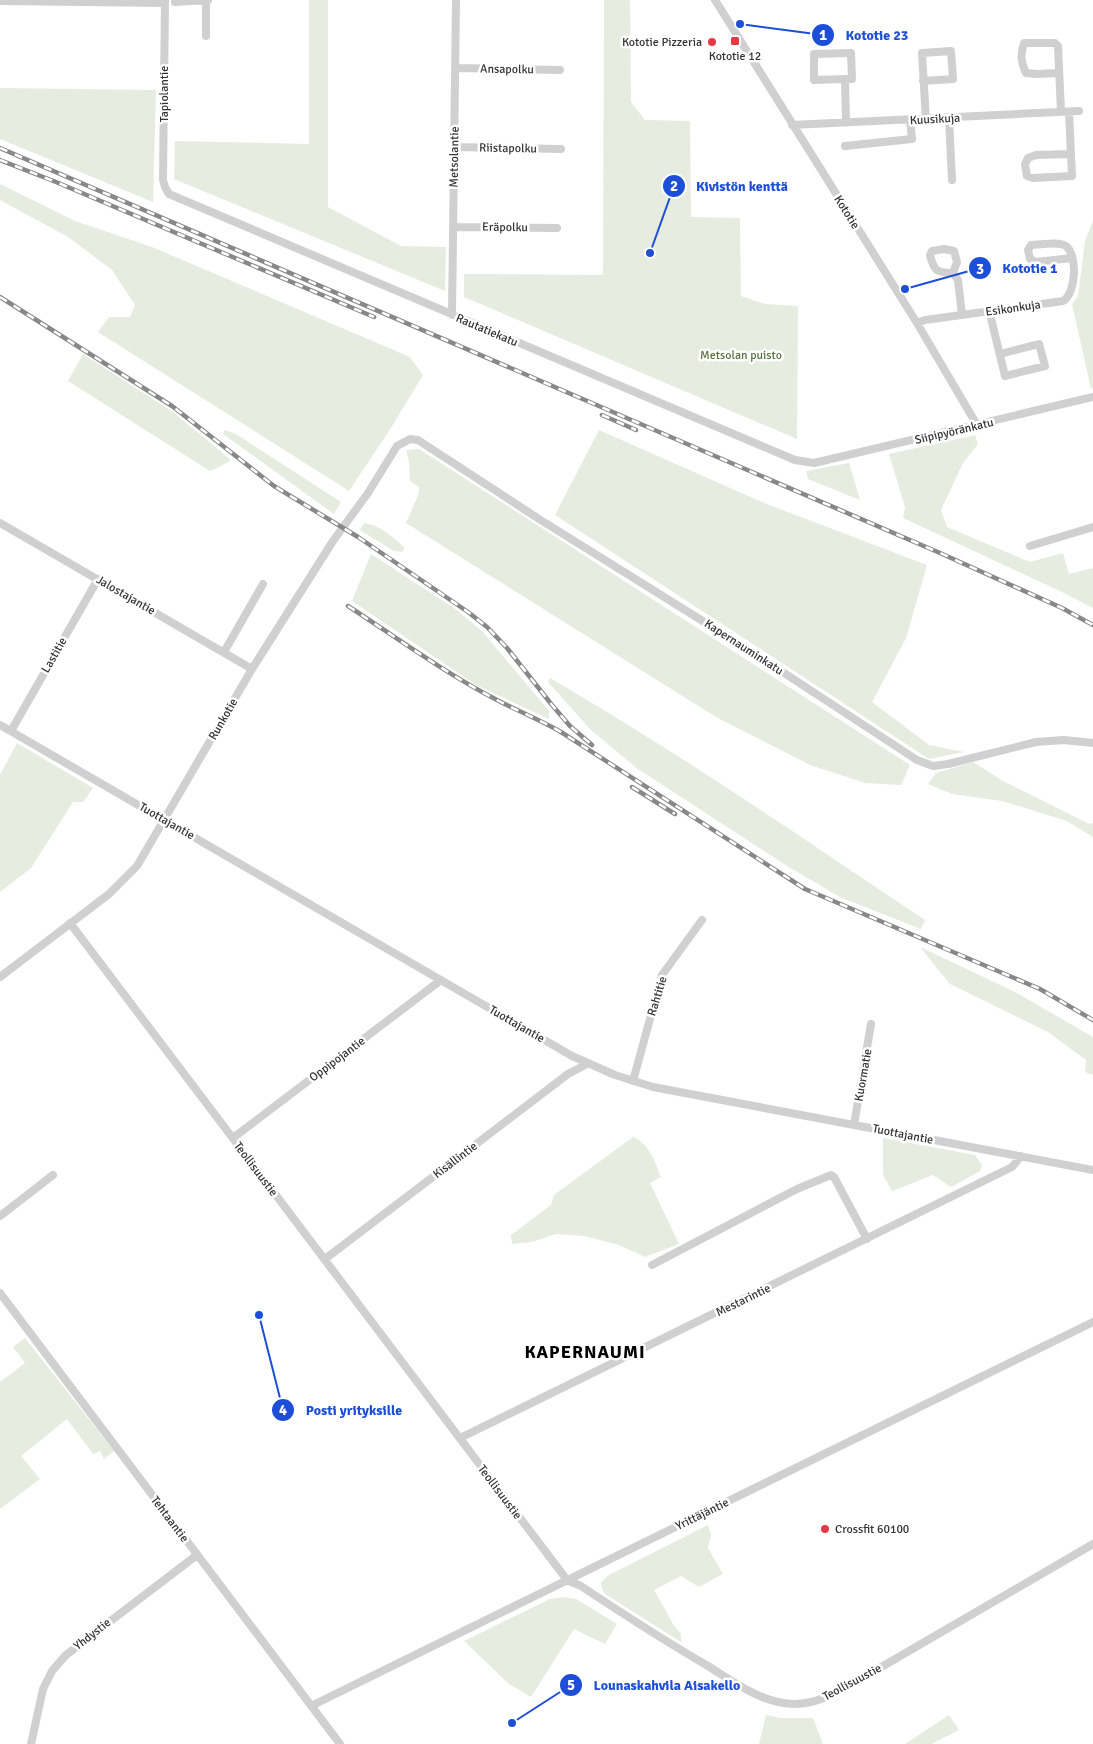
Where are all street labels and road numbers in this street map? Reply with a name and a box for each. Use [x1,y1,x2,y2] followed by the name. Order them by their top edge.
[480,62,534,77] street label: Ansapolku
[157,66,172,122] street label: Tapiolantie
[909,111,961,128] street label: Kuusikuja
[446,126,463,188] street label: Metsolantie
[479,140,537,157] street label: Riistapolku
[830,193,863,232] street label: Kototie
[482,220,528,235] street label: Eräpolku
[984,297,1042,320] street label: Esikonkuja
[453,311,520,350] street label: Rautatiekatu
[913,415,995,448] street label: Siipipyöränkatu
[93,572,158,618] street label: Jalostajantie
[701,616,786,679] street label: Kapernauminkatu
[38,635,71,676] street label: Lastitie
[206,696,241,743] street label: Runkotie
[136,800,197,843] street label: Tuottajantie
[644,974,671,1018] street label: Rahtitie
[486,1003,547,1046] street label: Tuottajantie
[306,1034,368,1085] street label: Oppipojantie
[851,1048,875,1103] street label: Kuormatie
[871,1121,935,1148] street label: Tuottajantie
[230,1139,281,1200] street label: Teollisuustie
[430,1139,481,1182] street label: Kisällintie
[713,1281,773,1320] street label: Mestarintie
[474,1462,525,1523] street label: Teollisuustie
[147,1493,192,1545] street label: Tehtaantie
[673,1495,731,1534] street label: Yrittäjäntie
[71,1615,114,1654] street label: Yhdystie
[820,1661,884,1704] street label: Teollisuustie

